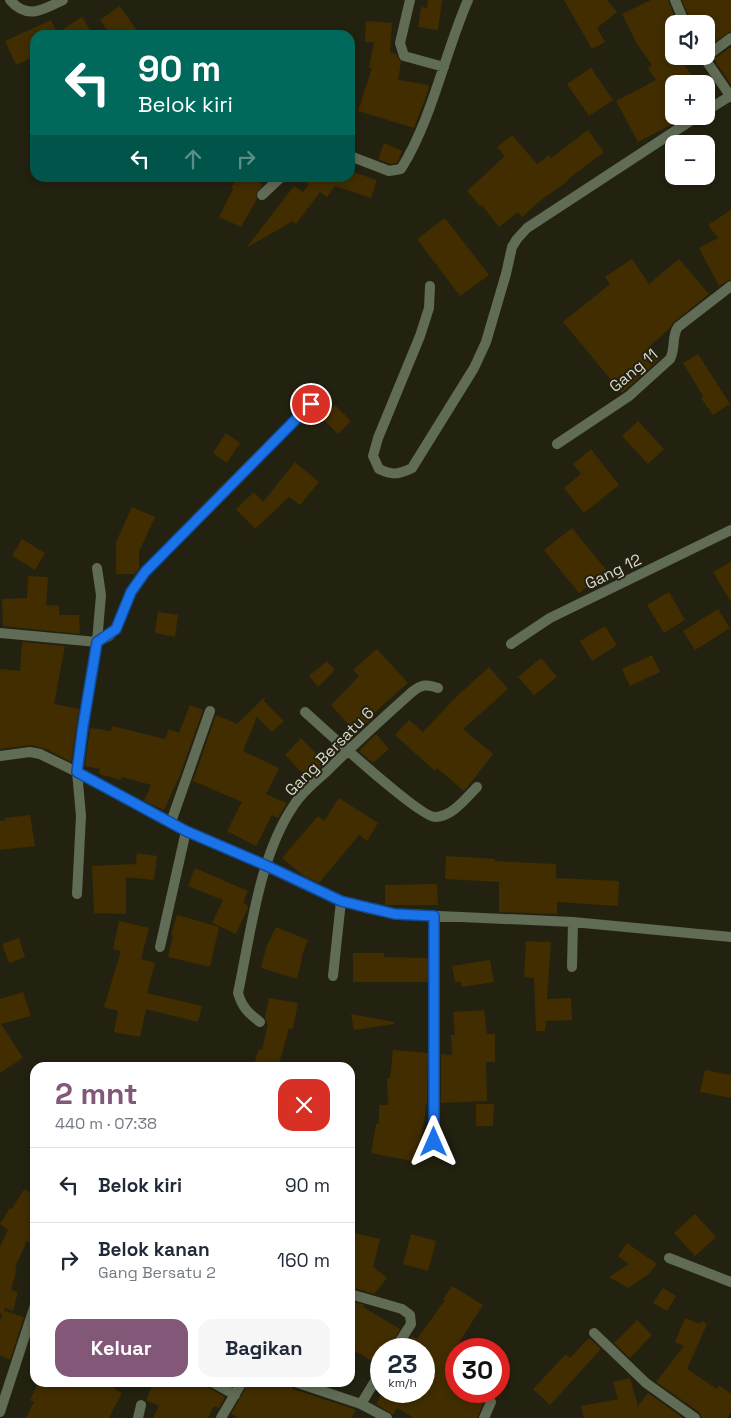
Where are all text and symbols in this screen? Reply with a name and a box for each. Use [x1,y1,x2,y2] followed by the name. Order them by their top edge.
[665,15,715,185] map controls
[665,15,715,65] button: sound
[138,47,221,91] text: 90 m
[55,50,120,115] icon: left
[665,75,715,125] button: +
[138,90,233,118] text: Belok kiri
[665,135,715,185] button: −
[126,145,154,173] icon: left
[179,145,207,173] icon: ahead
[232,145,260,173] icon: right
[605,344,662,397] street label: Gang 11
[290,383,332,425] pin
[297,390,325,418] icon: arrive
[582,549,645,594] street label: Gang 12
[280,702,378,800] street label: Gang Bersatu 6
[55,1074,138,1113] text: 2 mnt
[278,1079,330,1131] button: close
[55,1113,157,1134] text: 440 m · 07:38
[407,1115,459,1167] position arrow
[55,1171,83,1199] icon: left
[98,1173,182,1198] text: Belok kiri
[285,1173,330,1198] text: 90 m
[98,1237,210,1262] text: Belok kanan
[55,1246,83,1274] icon: right
[277,1248,330,1273] text: 160 m
[98,1262,216,1283] text: Gang Bersatu 2
[55,1319,188,1377] button: Keluar
[198,1319,330,1377] button: Bagikan
[445,1338,510,1403] speed limit sign: 30
[387,1348,418,1380] text: 23
[388,1375,417,1391] text: km/h

